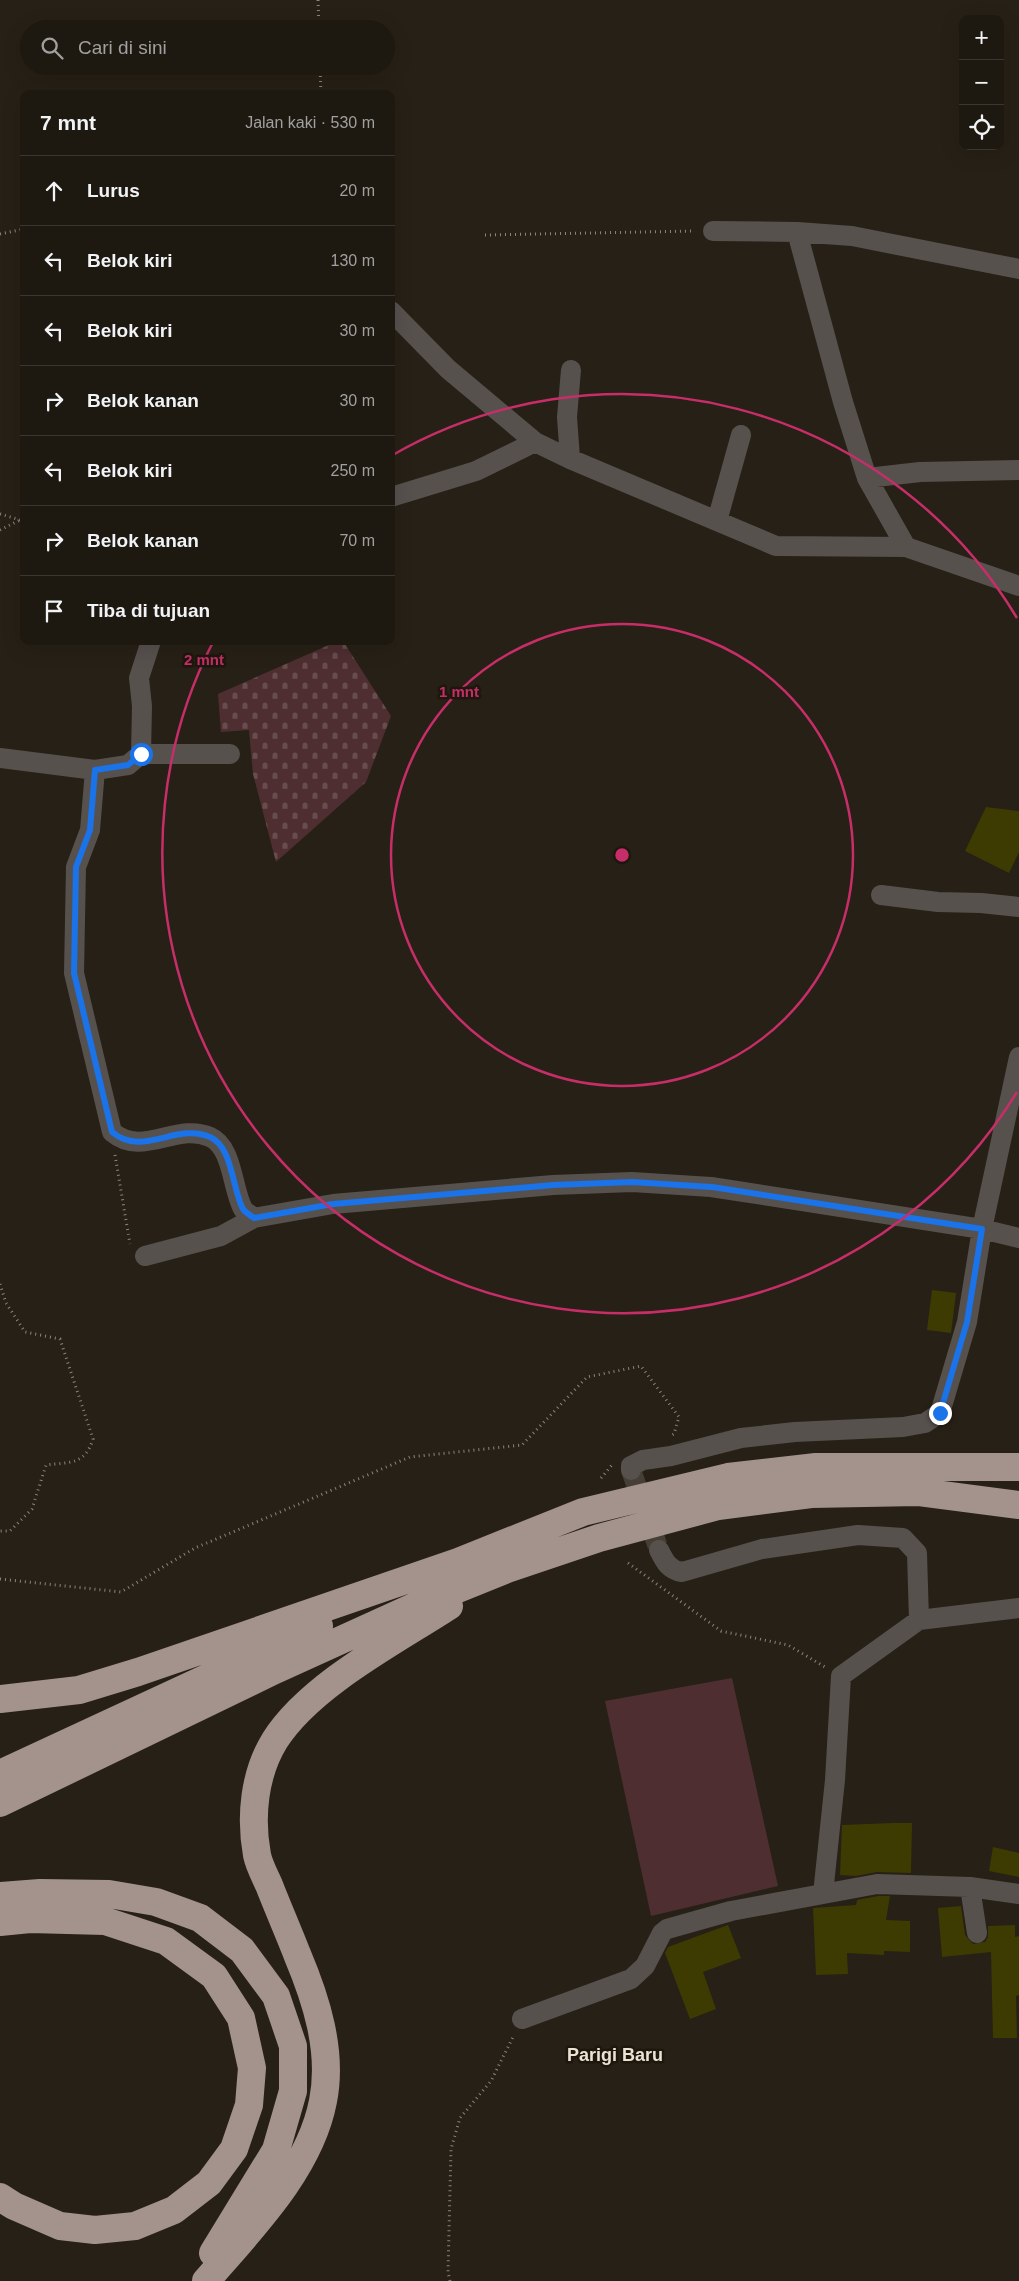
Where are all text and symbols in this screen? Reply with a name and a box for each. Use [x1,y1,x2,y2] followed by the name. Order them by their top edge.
[959,15,1004,150] map controls
[959,15,1004,60] button: +
[20,20,395,75] search box
[38,34,66,62] icon: search
[78,37,167,58] text: Cari di sini
[959,60,1004,105] button: −
[959,105,1004,150] button: locate
[40,111,96,134] text: 7 mnt
[245,114,375,131] text: Jalan kaki · 530 m
[40,177,68,205] icon: ahead
[87,180,140,201] text: Lurus
[339,182,375,199] text: 20 m
[40,247,68,275] icon: left
[87,250,173,271] text: Belok kiri
[331,252,375,269] text: 130 m
[40,317,68,345] icon: left
[87,320,173,341] text: Belok kiri
[339,322,375,339] text: 30 m
[40,387,68,415] icon: right
[87,390,199,411] text: Belok kanan
[339,392,375,409] text: 30 m
[40,457,68,485] icon: left
[87,460,173,481] text: Belok kiri
[331,462,375,479] text: 250 m
[40,527,68,555] icon: right
[87,530,199,551] text: Belok kanan
[339,532,375,549] text: 70 m
[40,597,68,625] icon: arrive
[87,600,210,621] text: Tiba di tujuan
[184,651,224,668] text: 2 mnt
[439,683,479,700] text: 1 mnt
[130,743,153,766] route start
[613,846,631,864] centre of rings
[929,1402,952,1425] route end
[567,2045,663,2065] district label: Parigi Baru

